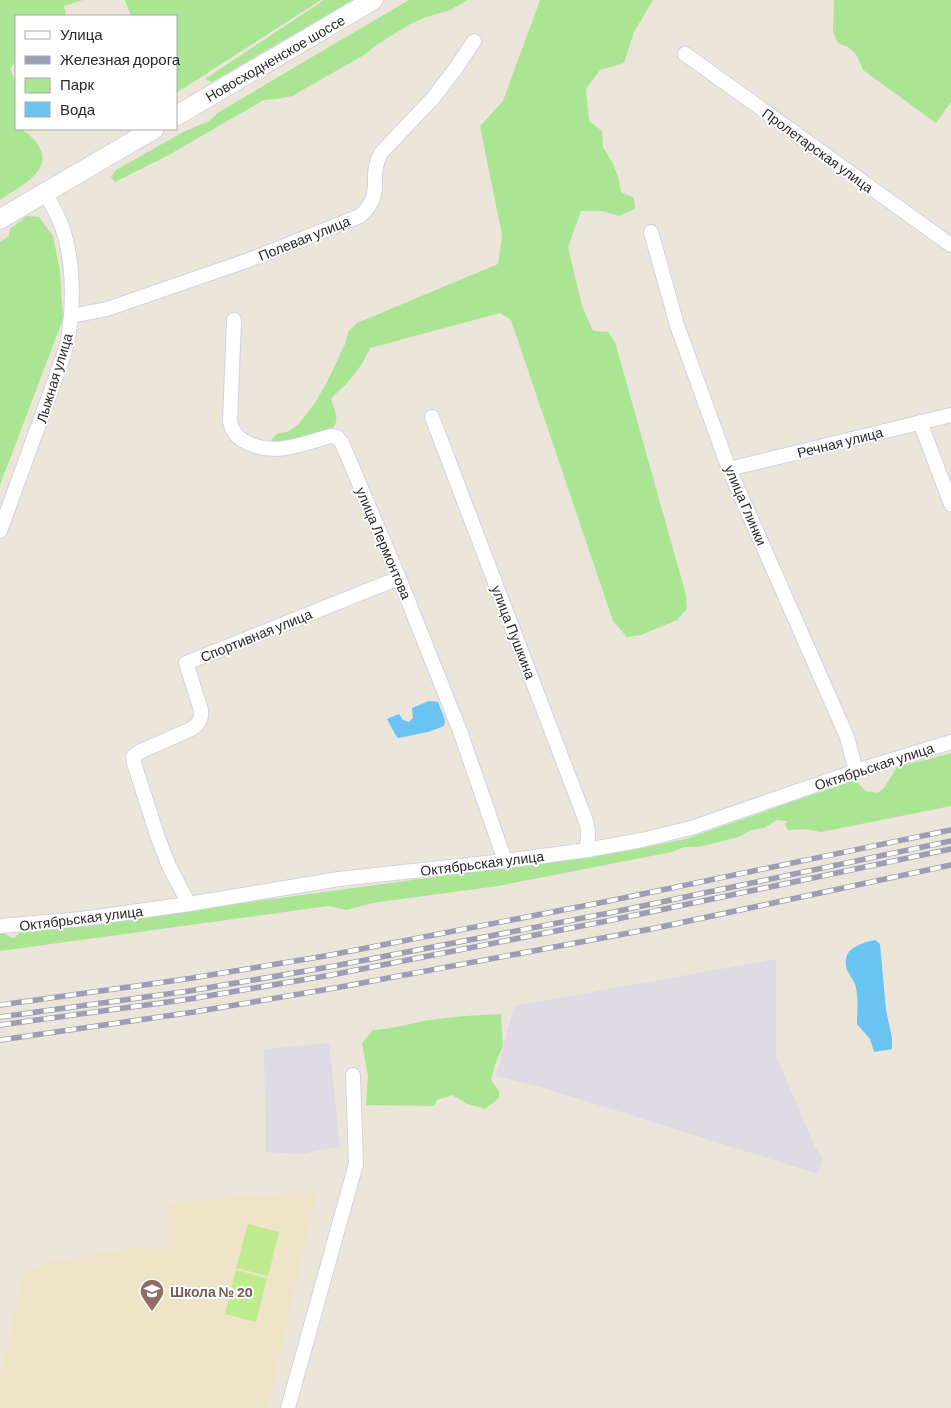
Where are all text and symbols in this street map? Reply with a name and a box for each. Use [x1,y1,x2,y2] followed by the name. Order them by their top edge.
[202,11,348,105] street label: Новосходненское шоссе
[15,15,178,130] legend
[60,25,103,43] text: Улица
[60,50,181,68] text: Железная дорога
[60,75,94,93] text: Парк
[60,100,96,118] text: Вода
[759,104,877,196] street label: Пролетарская улица
[256,212,353,264] street label: Полевая улица
[32,331,76,425] street label: Лыжная улица
[795,423,885,461] street label: Речная улица
[721,462,771,548] street label: улица Глинки
[353,484,415,602] street label: улица Лермонтова
[488,583,540,681] street label: улица Пушкина
[198,605,315,665] street label: Спортивная улица
[812,739,936,793] street label: Октябрьская улица
[419,847,545,879] street label: Октябрьская улица
[18,902,144,934] street label: Октябрьская улица
[139,1278,165,1312] school or university icon: Школа № 20
[170,1283,253,1300] place label: Школа № 20

